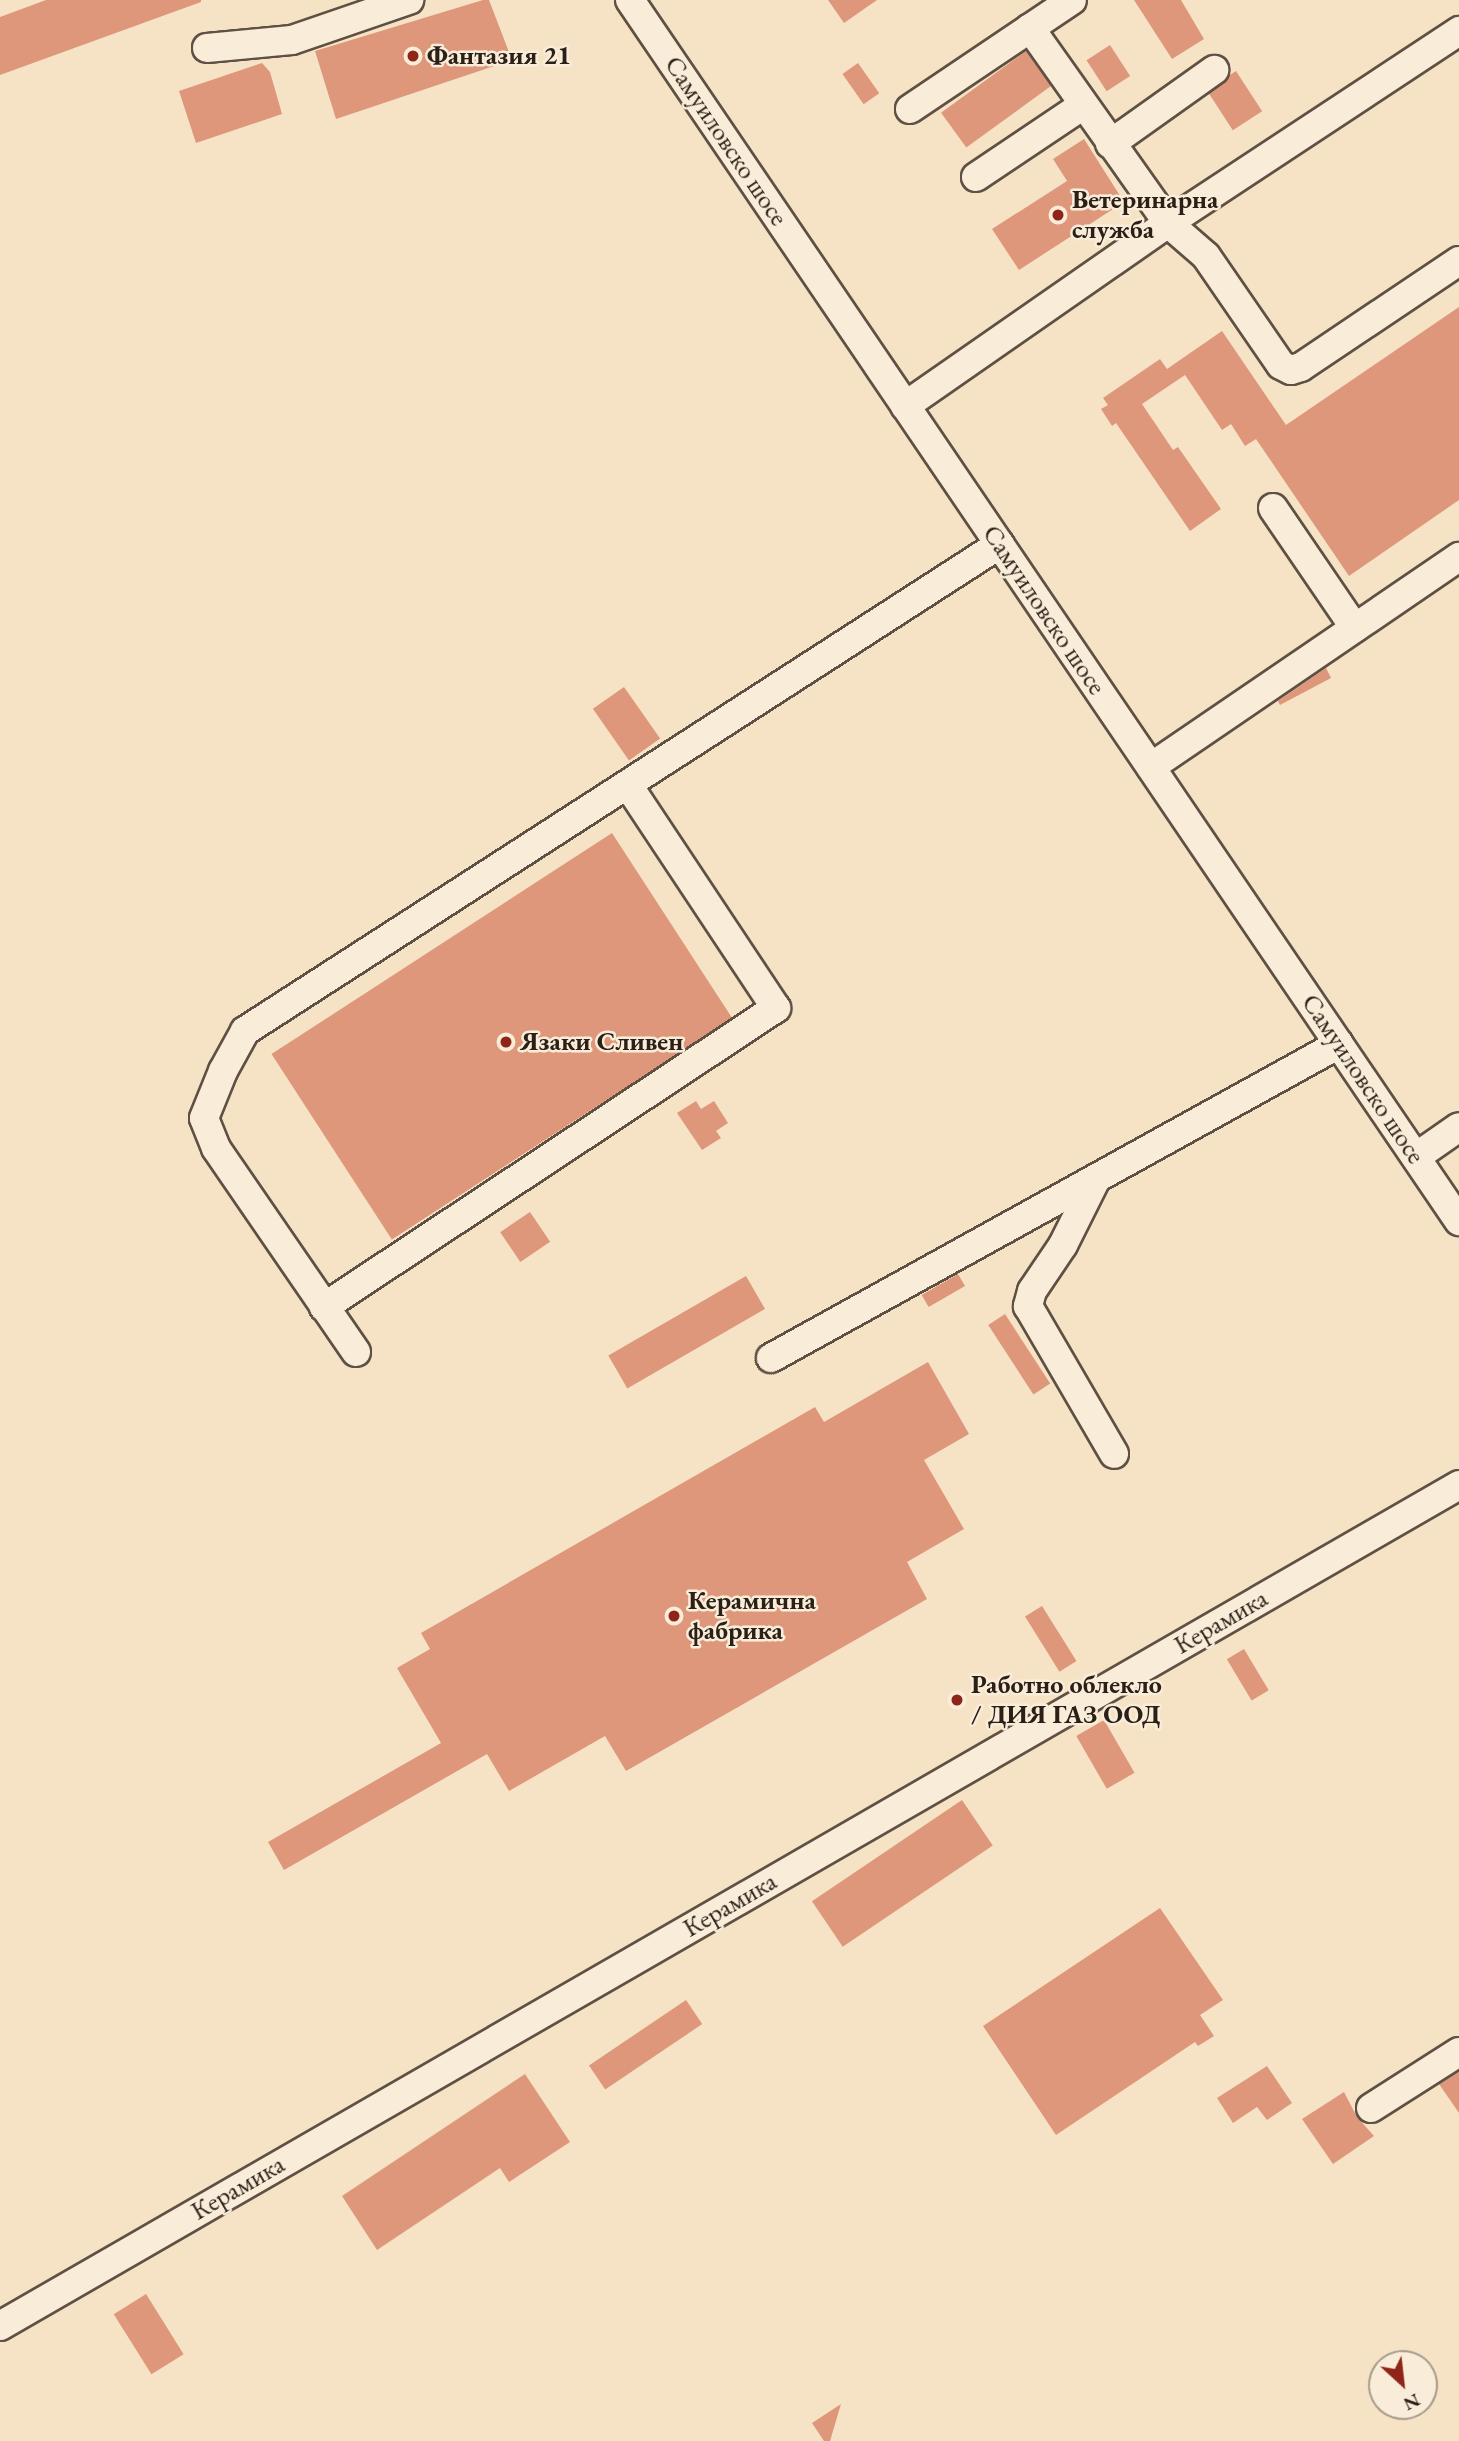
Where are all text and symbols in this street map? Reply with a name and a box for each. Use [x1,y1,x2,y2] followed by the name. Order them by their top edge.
[427,40,571,72] place label: Фантазия 21
[405,48,421,64] marker: Фантазия 21
[658,50,794,232] street label: Самуиловско шосе
[1072,184,1218,246] place label: Ветеринарна служба
[1050,207,1066,223] marker: Ветеринарна служба
[976,519,1112,701] street label: Самуиловско шосе
[1295,988,1431,1170] street label: Самуиловско шосе
[520,1026,683,1058] place label: Язаки Сливен
[498,1034,514,1050] marker: Язаки Сливен
[1169,1583,1273,1661] street label: Керамика
[688,1585,816,1646] place label: Керамична фабрика
[666,1608,682,1624] marker: Керамична фабрика
[971,1669,1162,1730] place label: Работно облекло / ДИЯ ГАЗ ООД
[949,1692,965,1708] marker: Работно облекло / ДИЯ ГАЗ ООД
[678,1866,782,1944] street label: Керамика
[186,2149,290,2227] street label: Керамика
[1368,2350,1438,2420] north arrow
[1399,2388,1424,2417] text: N

